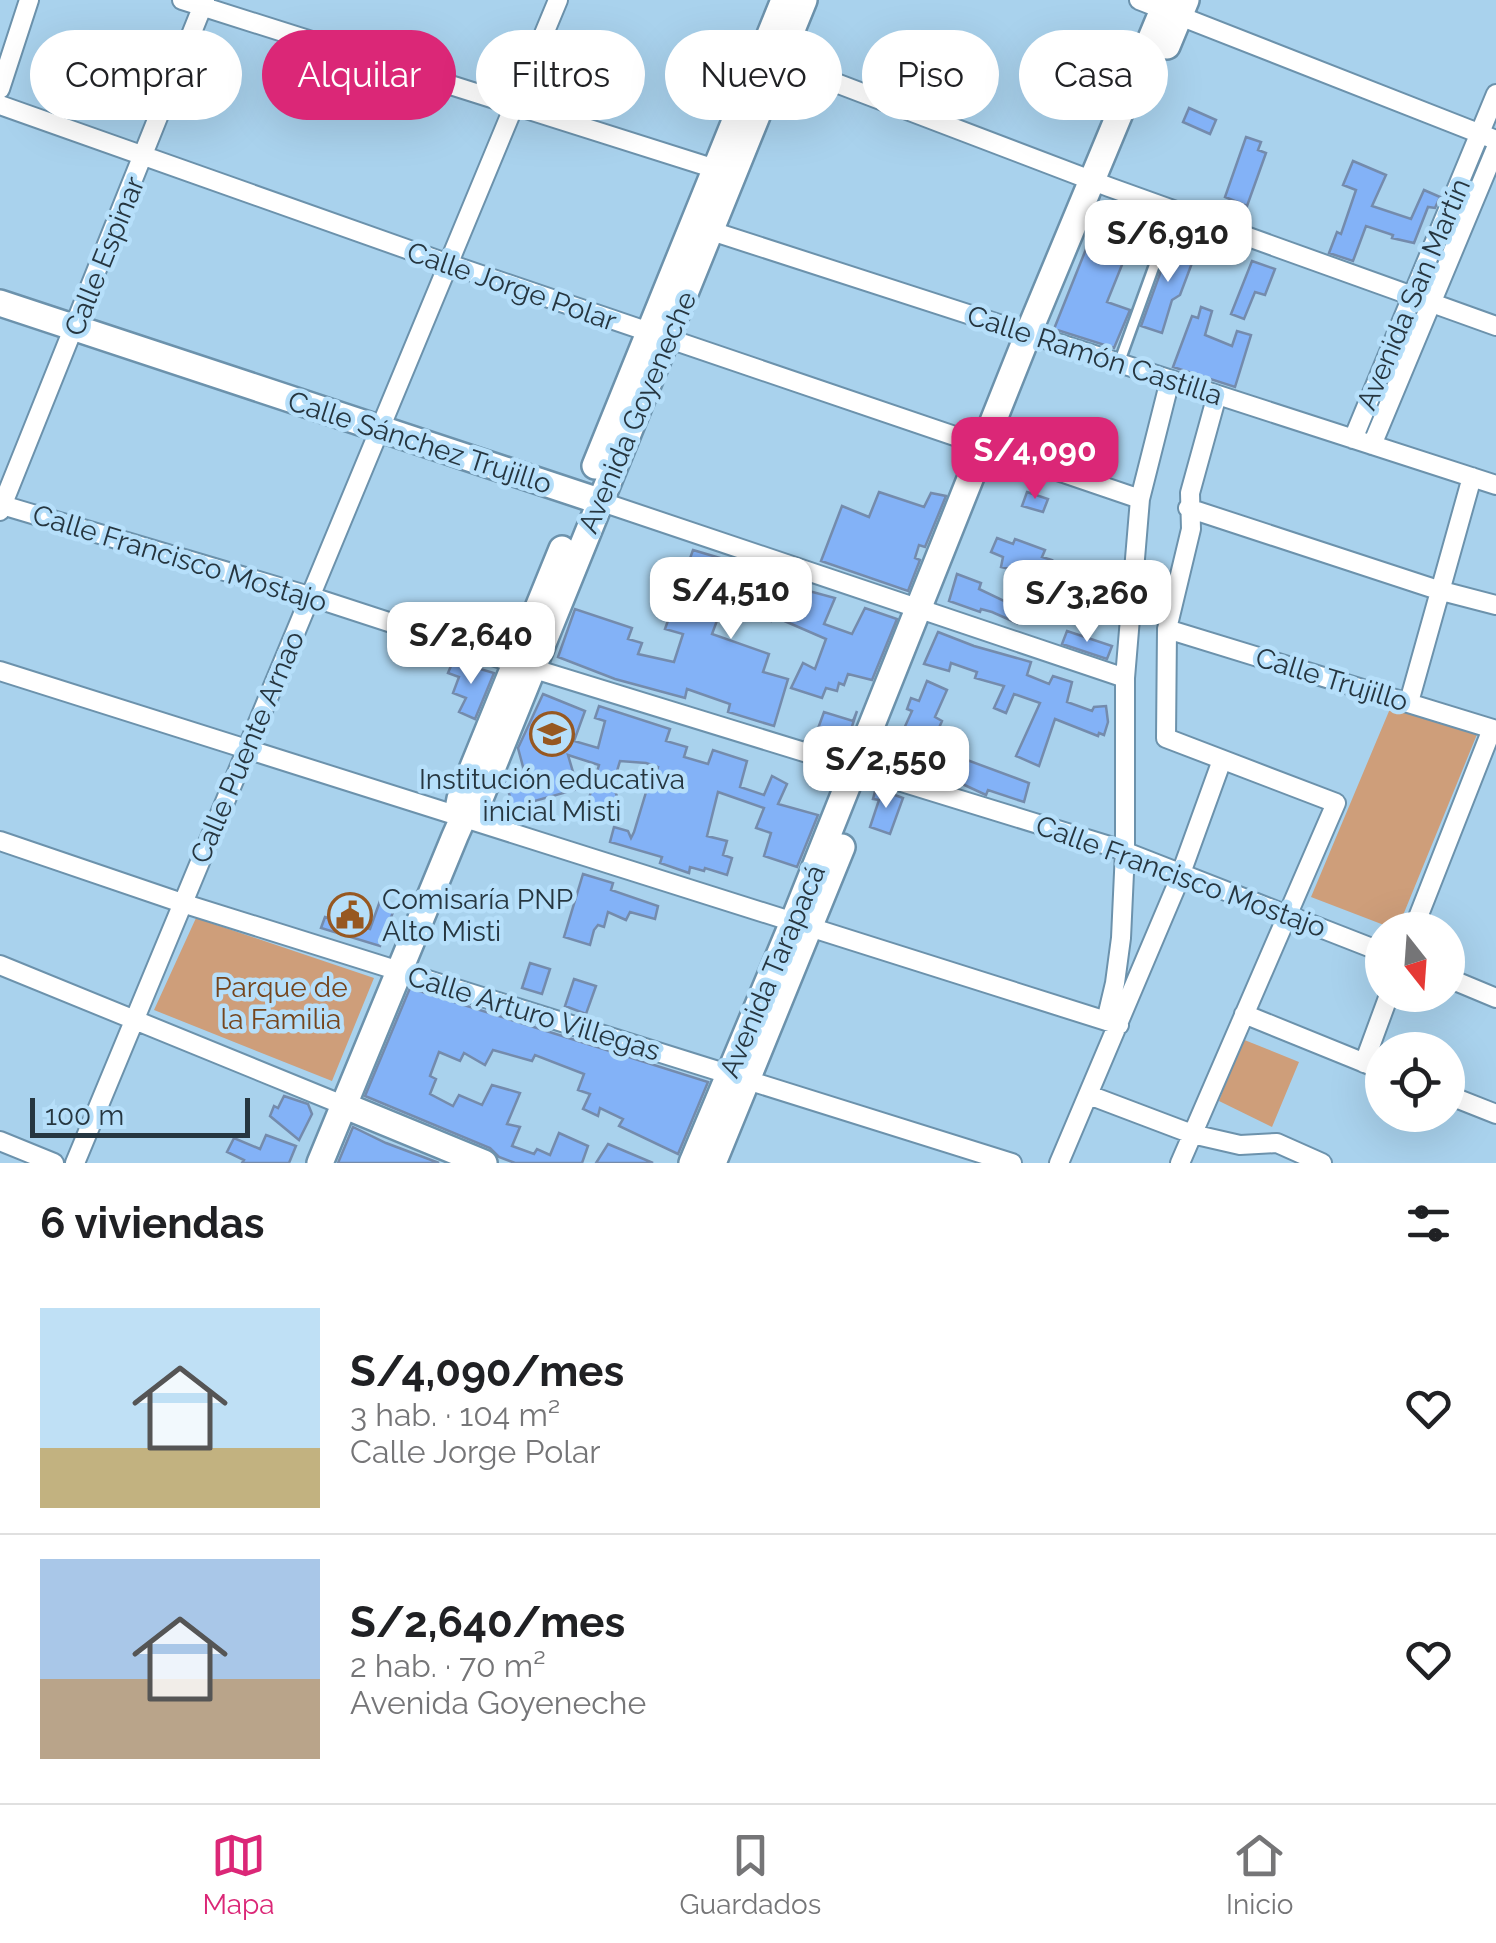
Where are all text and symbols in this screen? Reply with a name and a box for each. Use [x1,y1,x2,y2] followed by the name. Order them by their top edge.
[30,30,242,120] chip: Comprar
[262,30,456,120] chip: Alquilar
[476,30,645,120] chip: Filtros
[665,30,842,120] chip: Nuevo
[862,30,999,120] chip: Piso
[1019,30,1168,120] chip: Casa
[58,172,151,341] street label: Calle Espinar
[1350,174,1477,415] street label: Avenida San Martín
[1076,200,1260,285] pin: S/6,910
[1107,214,1229,251] text: S/6,910
[403,235,621,338] street label: Calle Jorge Polar
[572,286,703,538] street label: Avenida Goyeneche
[963,299,1227,412] street label: Calle Ramón Castilla
[284,384,556,501] street label: Calle Sánchez Trujillo
[943,417,1127,502] pin: S/4,090
[973,431,1097,468] text: S/4,090
[29,498,331,619] street label: Calle Francisco Mostajo
[639,557,823,642] pin: S/4,510
[995,560,1179,645] pin: S/3,260
[672,571,790,608] text: S/4,510
[1025,574,1149,611] text: S/3,260
[379,602,563,687] pin: S/2,640
[409,616,533,653] text: S/2,640
[184,626,311,868] street label: Calle Puente Arnao
[1252,641,1412,718] street label: Calle Trujillo
[529,711,575,757] school or university icon: Institución educativa inicial Misti
[794,726,978,811] pin: S/2,550
[825,740,947,777] text: S/2,550
[419,763,685,828] place label: Institución educativa inicial Misti
[1031,809,1330,944] street label: Calle Francisco Mostajo
[713,860,832,1083] street label: Avenida Tarapacá
[382,883,573,948] place label: Comisaría PNP Alto Misti
[327,892,373,938] public building icon: Comisaría PNP Alto Misti
[1365,912,1465,1012] north arrow
[1365,912,1465,1132] map controls
[404,959,664,1068] street label: Calle Arturo Villegas
[214,971,348,1036] park label: Parque de la Familia
[1365,1032,1465,1132] button: locate
[30,1093,250,1138] scale bar
[45,1099,124,1132] text: 100 m
[1401,1196,1456,1251] icon: filters
[40,1199,265,1248] text: 6 viviendas
[350,1347,624,1396] text: S/4,090/mes
[120,1348,240,1468] icon: home
[1401,1381,1456,1436] icon: heart
[350,1396,560,1433] text: 3 hab. · 104 m²
[350,1433,601,1470] text: Calle Jorge Polar
[350,1598,625,1647] text: S/2,640/mes
[120,1599,240,1719] icon: home
[1401,1632,1456,1687] icon: heart
[350,1647,546,1684] text: 2 hab. · 70 m²
[350,1684,646,1721] text: Avenida Goyeneche
[202,1828,275,1921] tab: Mapa
[680,1828,821,1921] tab: Guardados
[1226,1828,1294,1921] tab: Inicio

